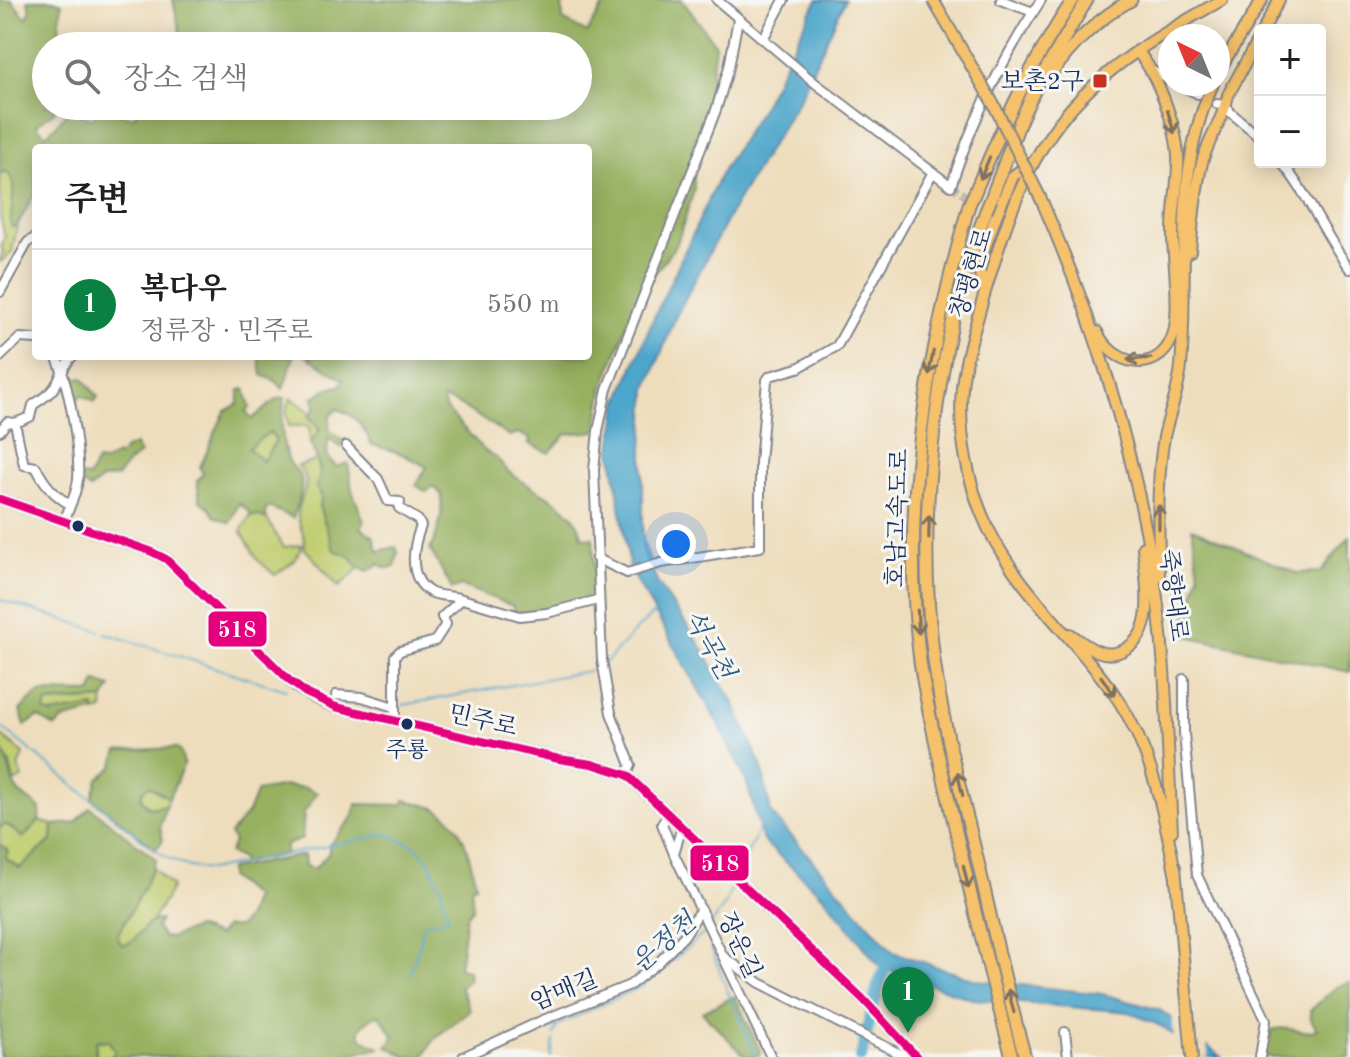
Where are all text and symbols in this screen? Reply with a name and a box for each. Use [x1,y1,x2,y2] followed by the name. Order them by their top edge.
[1158,24,1230,96] north arrow
[1254,24,1326,168] map controls
[1254,24,1326,96] button: +
[32,32,592,120] search box
[60,54,104,98] icon: search
[124,65,248,95] text: 장소 검색
[1001,68,1084,95] place label: 보촌2구
[1091,72,1109,90] marker: 보촌2구
[1254,96,1326,168] button: −
[1164,109,1179,135] one-way arrow
[977,155,992,180] one-way arrow
[64,184,130,218] text: 주변
[946,225,998,321] street label: 창평현로
[140,275,227,305] text: 복다우
[82,292,98,318] text: 1
[487,292,560,318] text: 550 m
[140,319,313,345] text: 정류장 · 민주로
[922,349,937,375] one-way arrow
[1127,352,1153,367] one-way arrow
[882,448,913,588] street label: 호남고속도로
[1151,504,1167,531] one-way arrow
[921,514,936,541] one-way arrow
[70,518,86,534] unlabelled marker
[656,524,696,564] your location
[1154,548,1192,643] street label: 죽향대로
[679,604,741,686] water label: 석곡천
[910,608,925,635] one-way arrow
[207,610,268,648] line badge: 518
[218,620,256,642] text: 518
[1099,675,1116,696] one-way arrow
[446,700,520,741] street label: 민주로
[399,716,415,732] marker: 주룡
[386,739,428,762] place label: 주룡
[951,772,966,797] one-way arrow
[689,844,750,882] line badge: 518
[701,854,739,876] text: 518
[959,863,974,889] one-way arrow
[625,905,703,978] water label: 운정천
[713,908,766,982] street label: 장운길
[527,966,601,1016] street label: 암매길
[882,967,934,1033] pin: 1
[1002,989,1017,1015] one-way arrow

